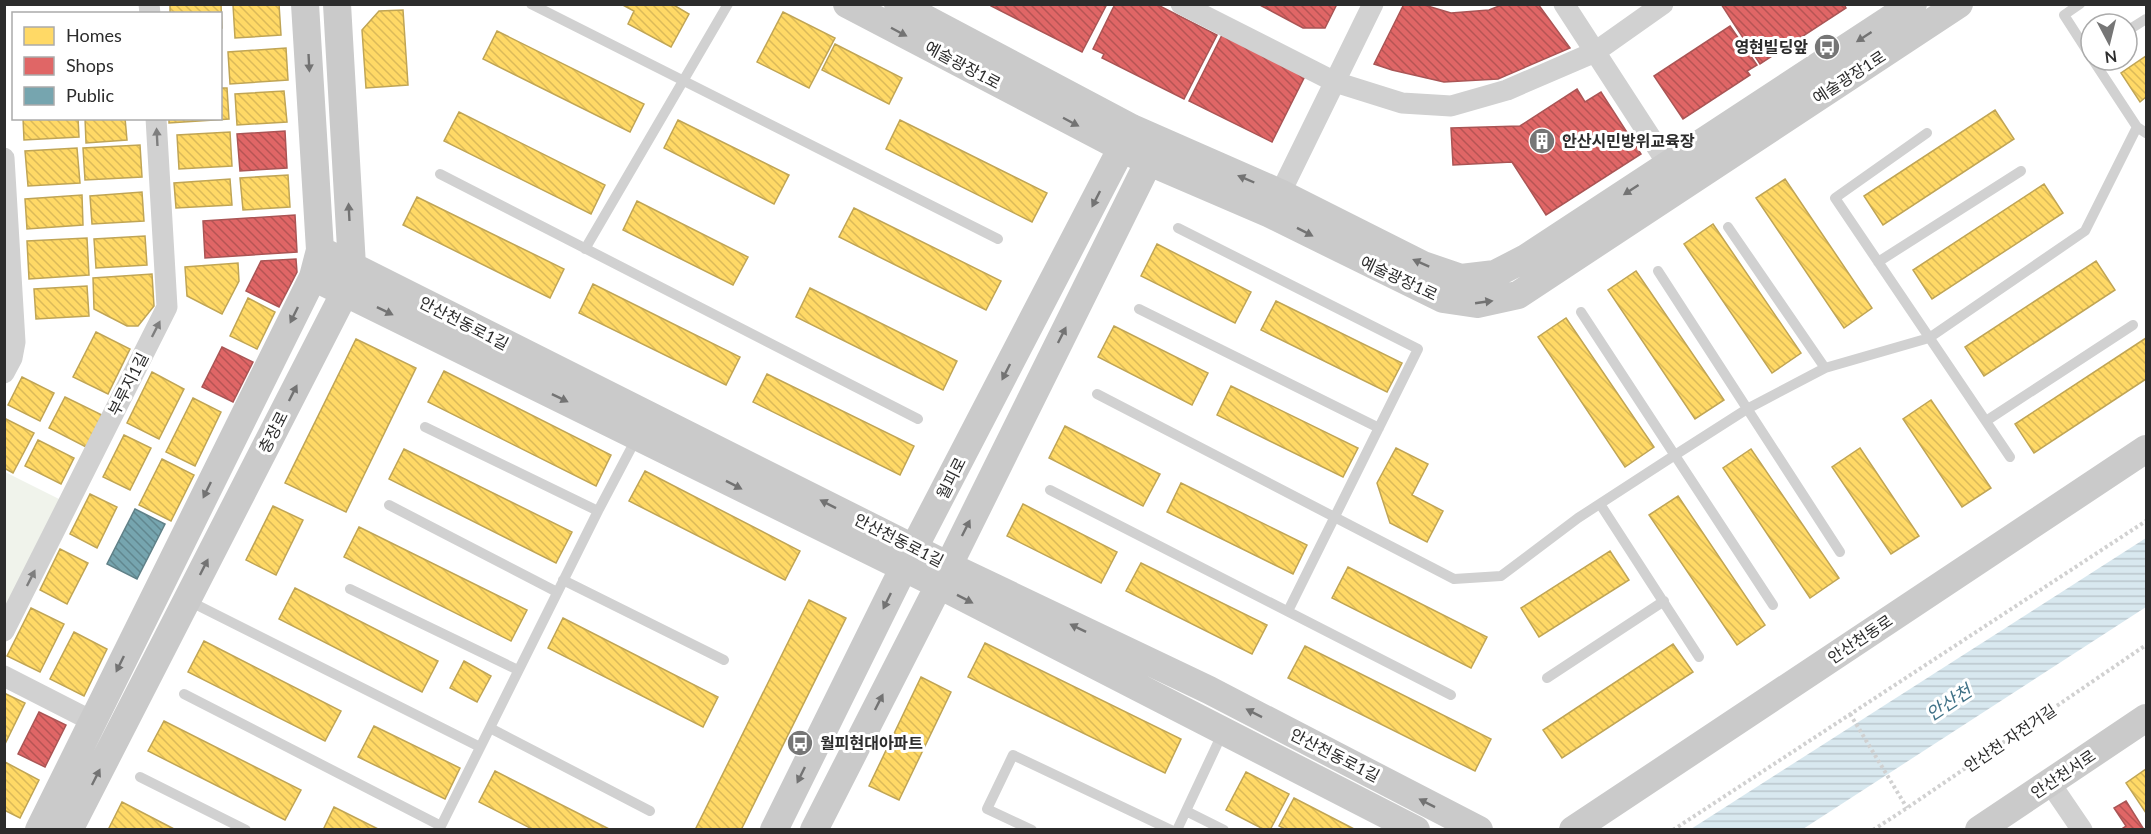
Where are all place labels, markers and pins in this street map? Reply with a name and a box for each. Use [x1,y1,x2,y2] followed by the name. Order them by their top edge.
[1812,32,1842,62] bus stop icon: 영현빌딩앞
[1734,37,1808,56] place label: 영현빌딩앞
[1527,126,1557,156] building icon: 안산시민방위교육장
[1562,131,1695,150] place label: 안산시민방위교육장
[785,728,815,758] bus stop icon: 월피현대아파트
[820,733,923,752] place label: 월피현대아파트

